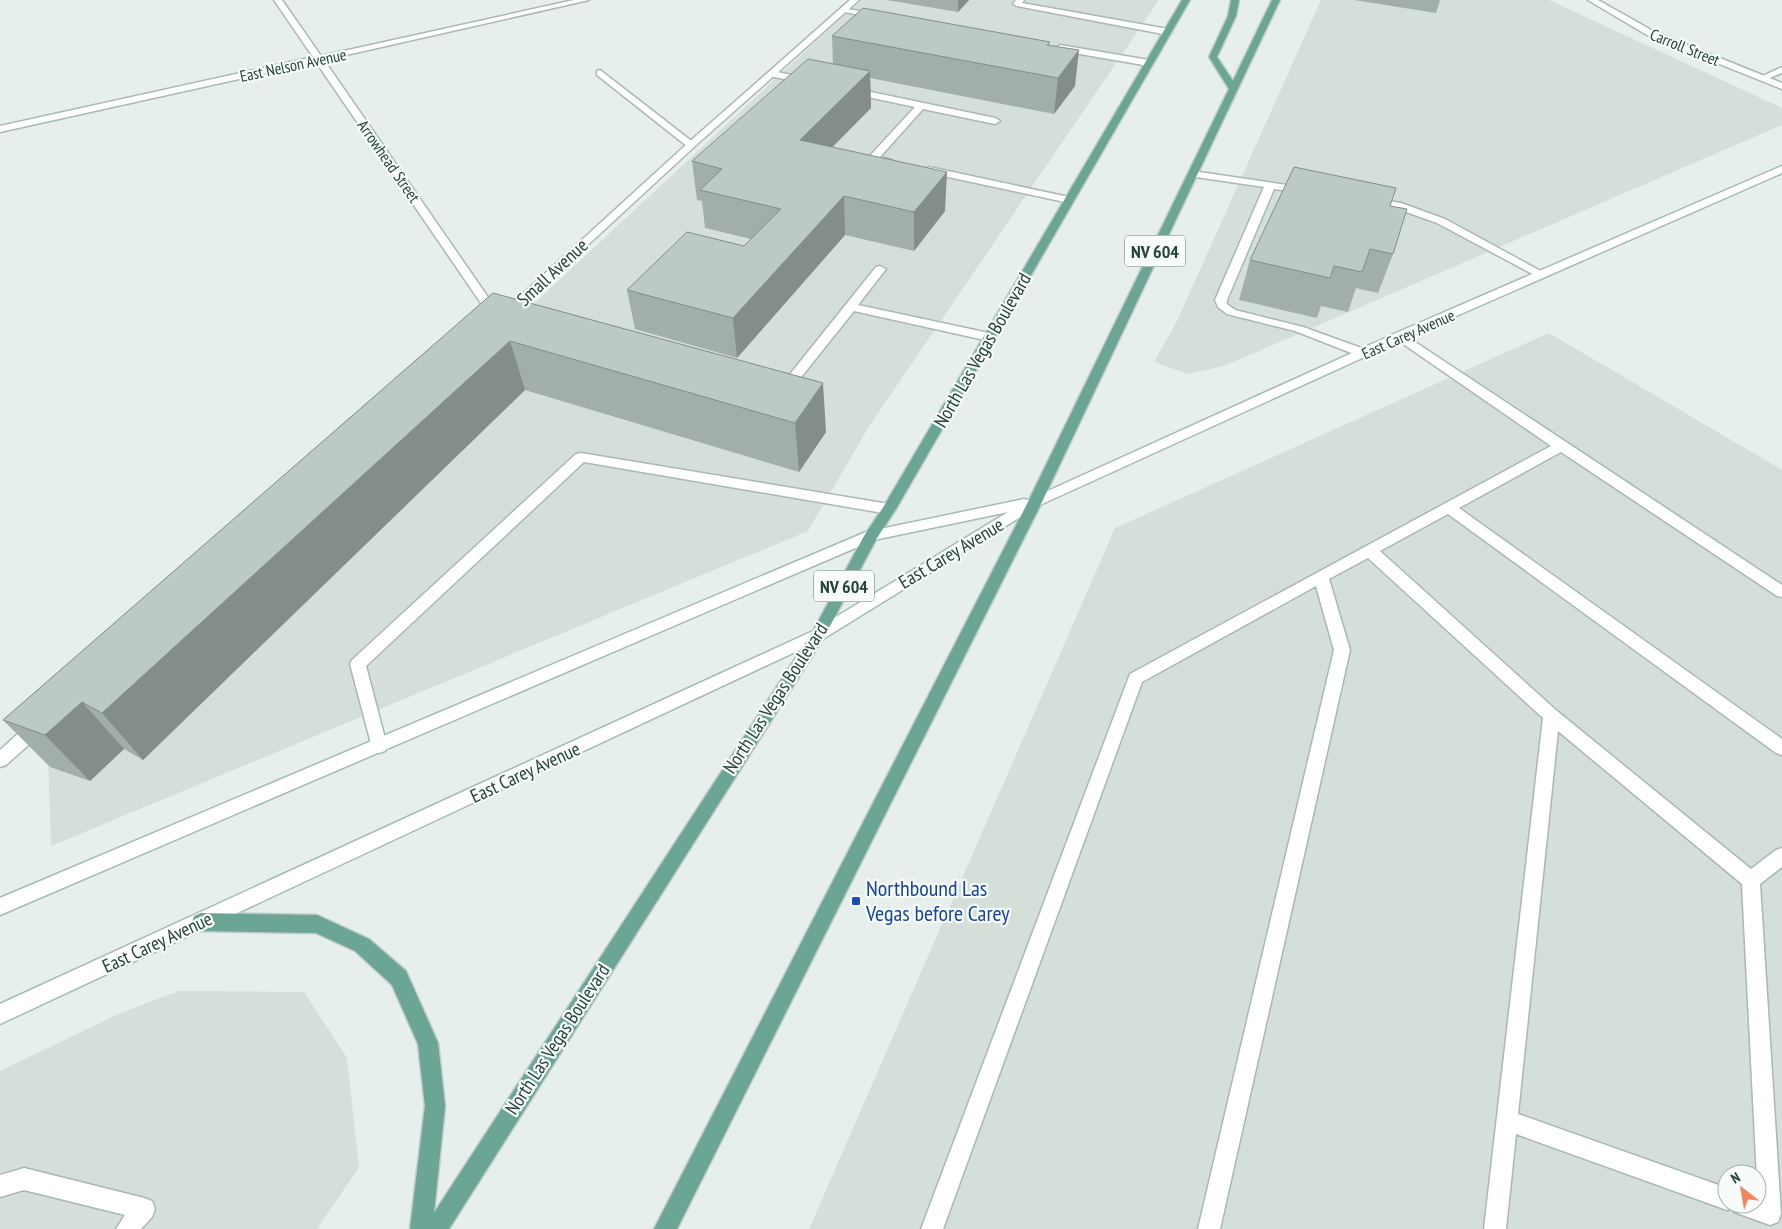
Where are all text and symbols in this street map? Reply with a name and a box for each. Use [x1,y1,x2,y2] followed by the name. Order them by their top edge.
[1647,24,1723,70] street label: Carroll Street
[238,44,348,86] street label: East Nelson Avenue
[353,116,425,207] street label: Arrowhead Street
[511,233,593,311] street label: Small Avenue
[1125,236,1185,266] road number: NV 604
[928,268,1036,432] street label: North Las Vegas Boulevard
[1358,305,1458,363] street label: East Carey Avenue
[894,512,1008,594] street label: East Carey Avenue
[814,570,874,602] road number: NV 604
[717,618,833,778] street label: North Las Vegas Boulevard
[466,736,584,808] street label: East Carey Avenue
[865,874,1010,927] place label: Northbound Las Vegas before Carey
[850,895,862,907] marker: Northbound Las Vegas before Carey
[98,906,216,978] street label: East Carey Avenue
[499,959,615,1119] street label: North Las Vegas Boulevard
[1717,1164,1767,1214] north arrow
[1727,1168,1743,1188] text: N

